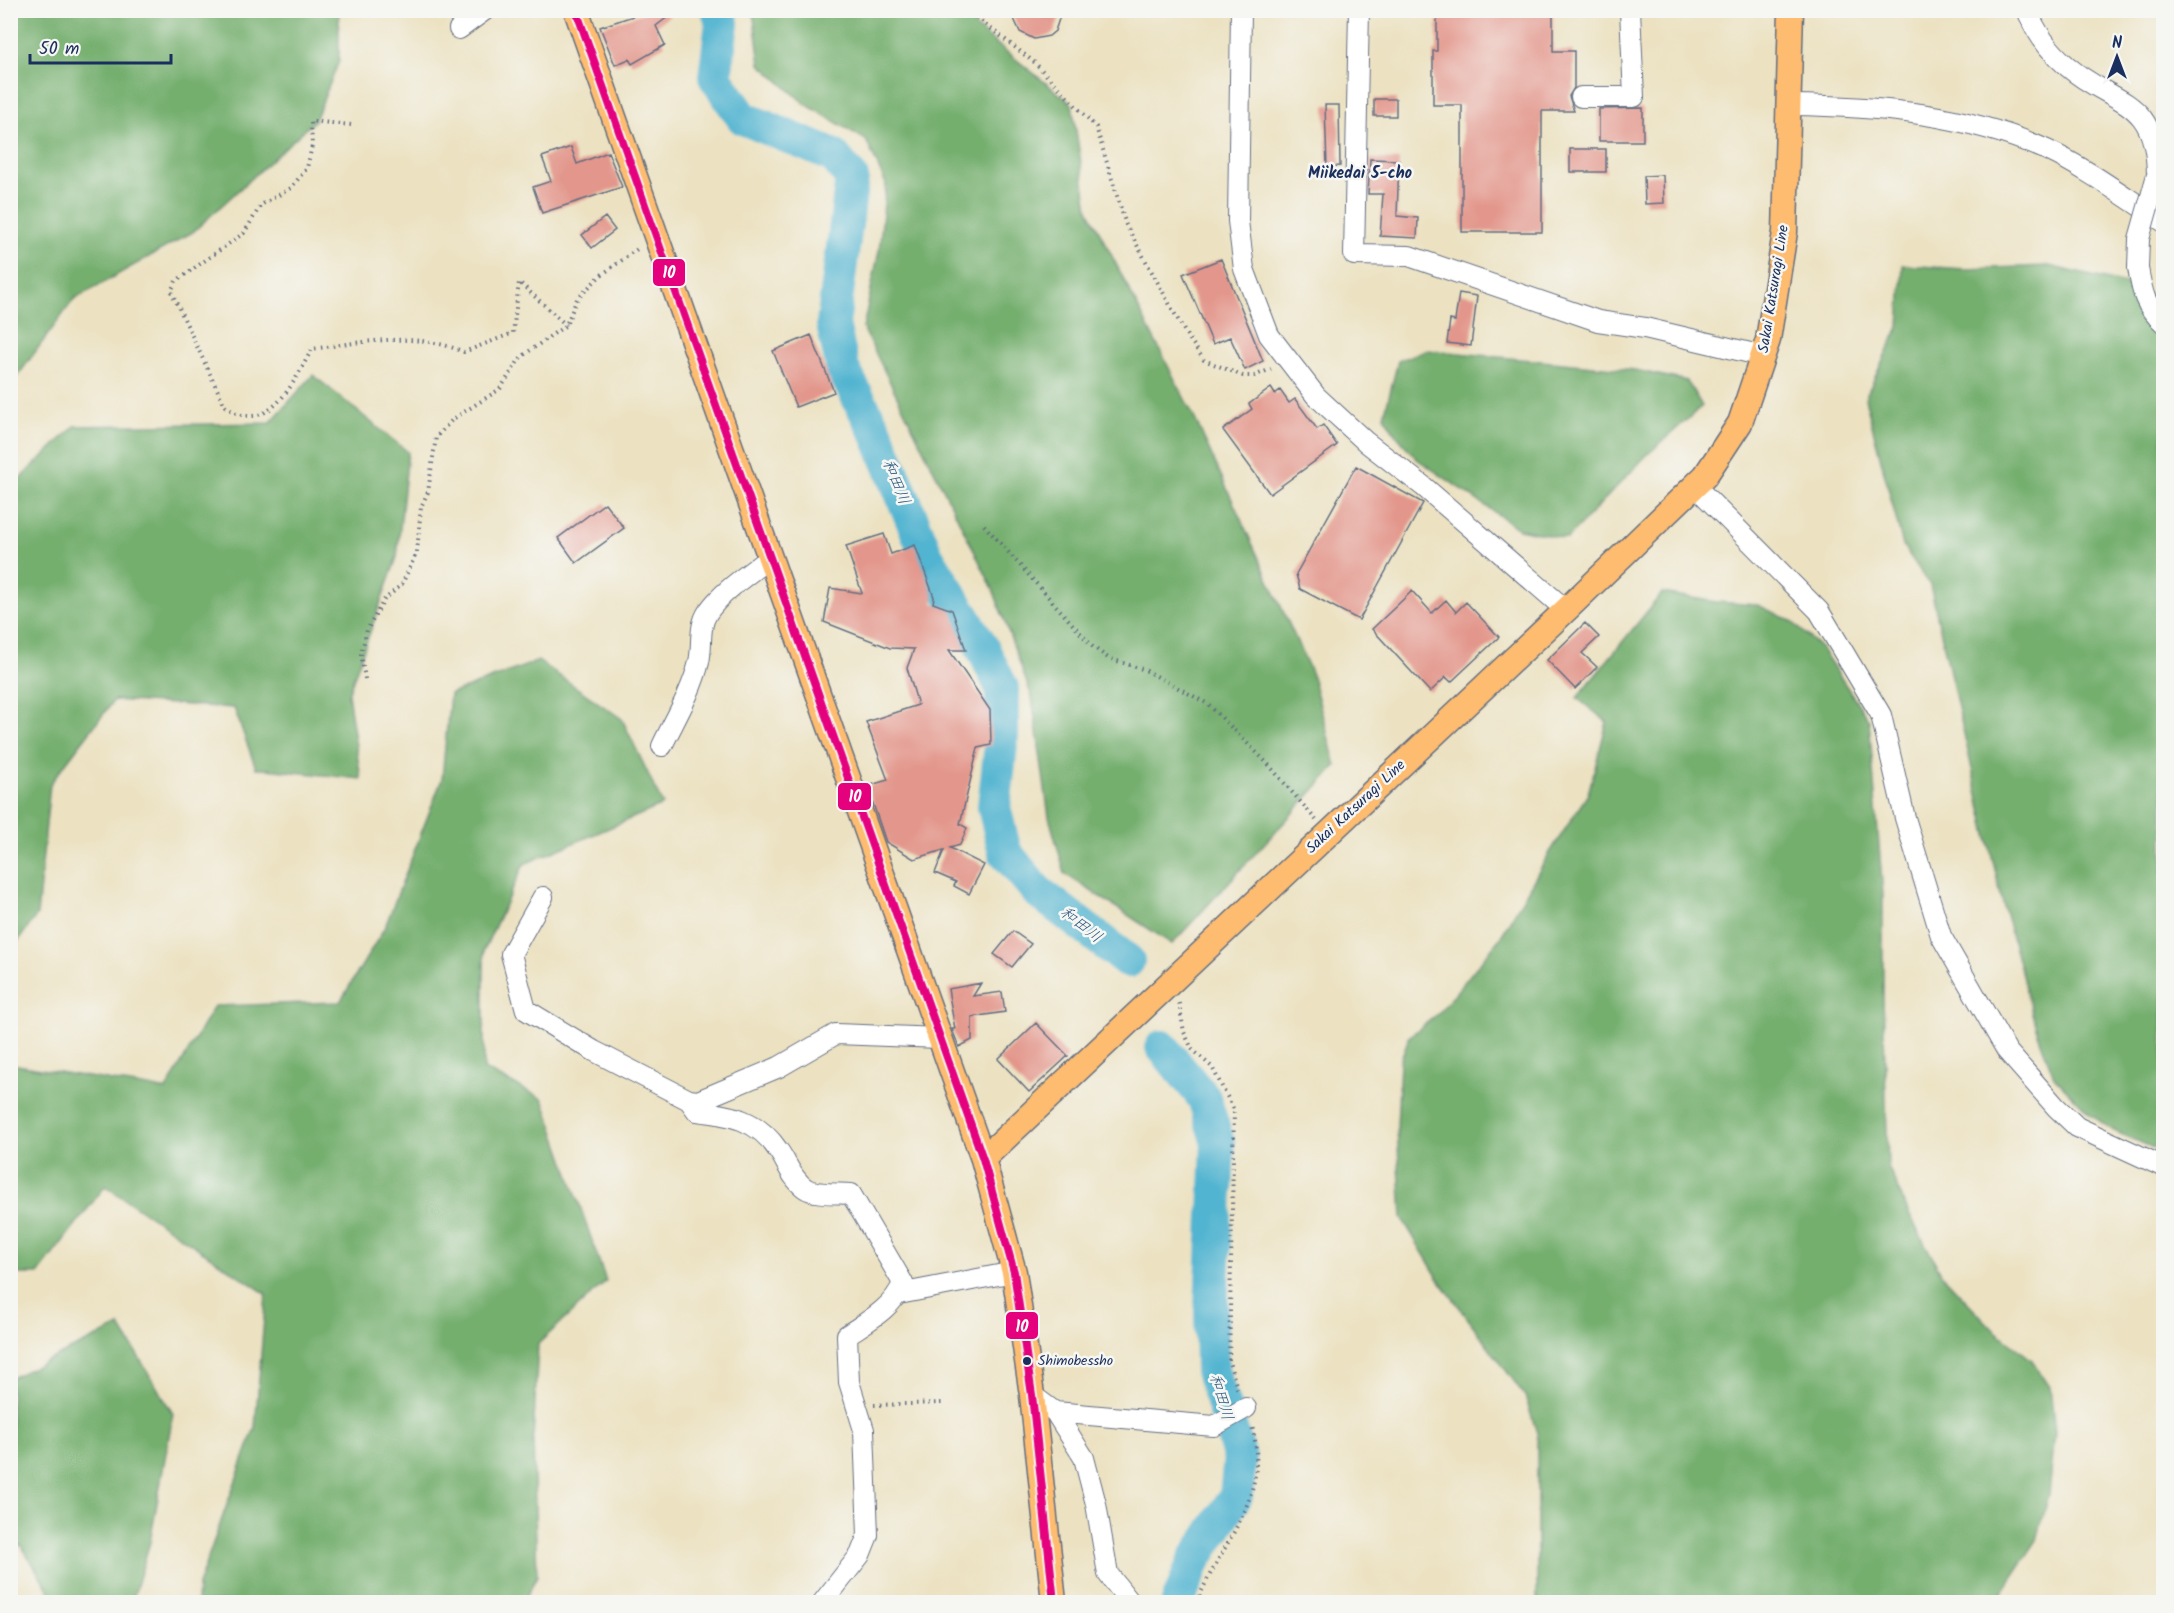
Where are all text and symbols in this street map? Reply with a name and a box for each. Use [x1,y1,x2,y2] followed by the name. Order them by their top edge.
[30,27,171,65] scale bar
[2087,27,2147,87] north arrow
[2112,31,2122,56] text: N
[39,35,79,64] text: 50 m
[1308,161,1412,186] district label: Miikedai 5-cho
[1752,223,1796,355] street label: Sakai Katsuragi Line
[652,258,686,287] line badge: 10
[662,261,676,286] text: 10
[875,455,917,509] water label: 和田川
[1301,754,1412,860] street label: Sakai Katsuragi Line
[837,782,872,811] line badge: 10
[848,785,862,810] text: 10
[1054,900,1108,950] water label: 和田川
[1005,1311,1039,1340] line badge: 10
[1015,1315,1029,1340] text: 10
[1038,1350,1113,1372] place label: Shimobessho
[1021,1355,1033,1367] marker: Shimobessho
[1202,1370,1240,1424] water label: 和田川

